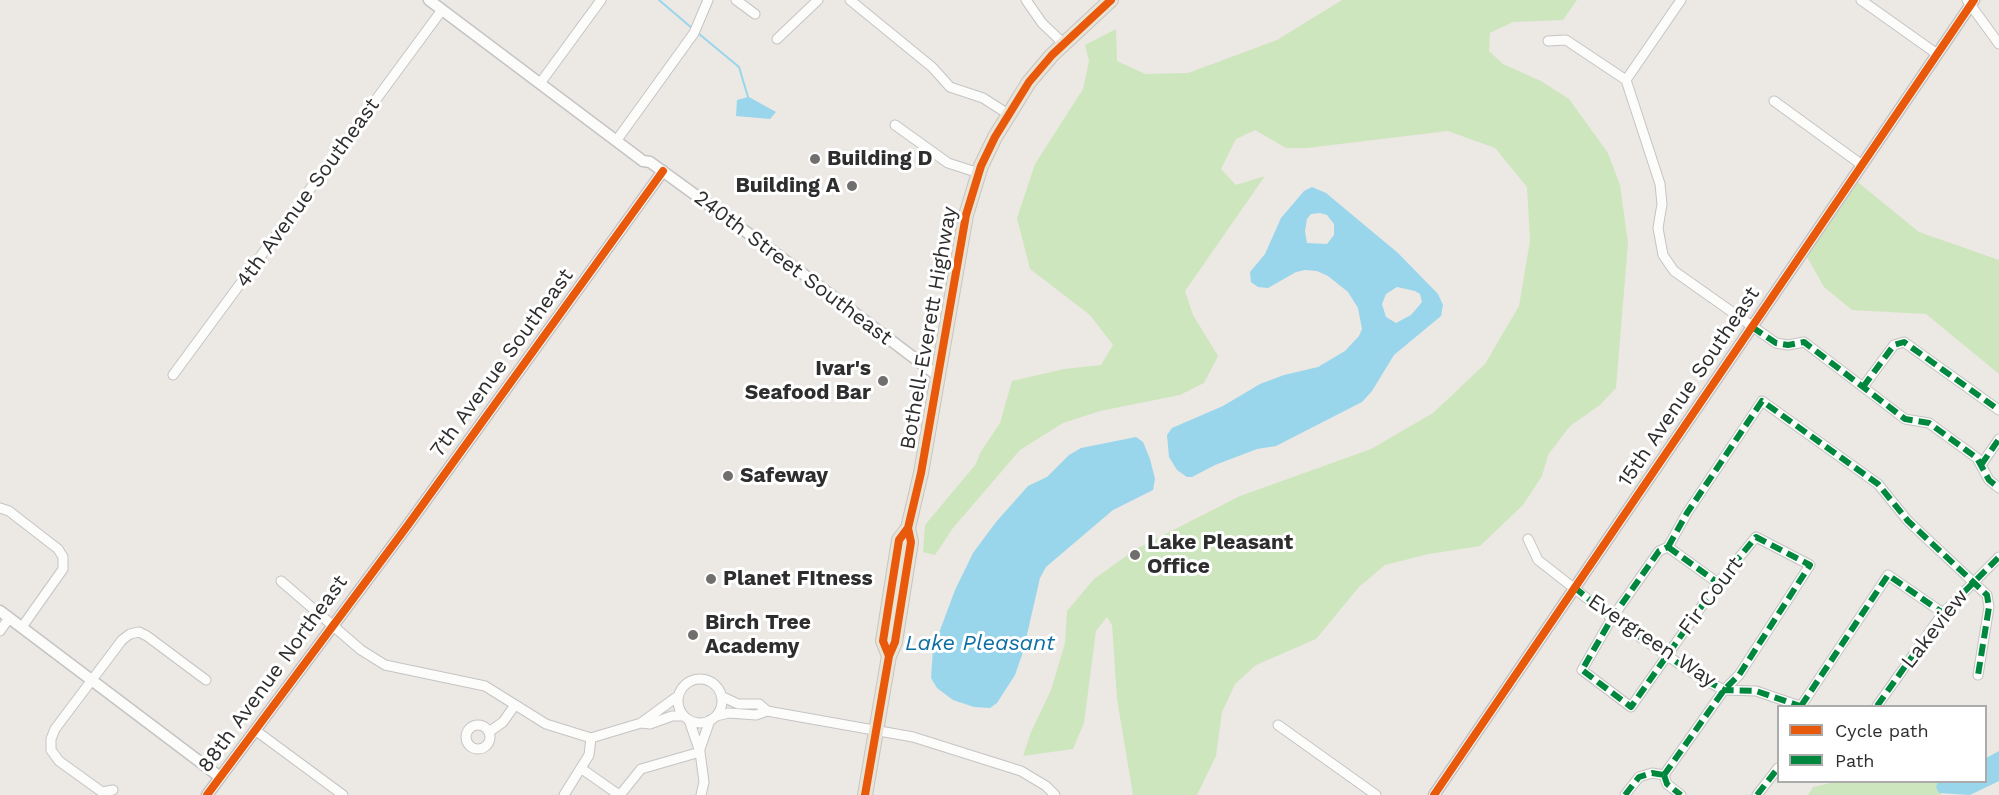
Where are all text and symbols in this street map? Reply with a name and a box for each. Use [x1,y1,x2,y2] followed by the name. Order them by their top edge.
[231,93,385,293] street label: 4th Avenue Southeast
[827,146,932,172] place label: Building D
[808,152,822,166] marker: Building D
[735,173,840,199] place label: Building A
[845,179,859,193] marker: Building A
[689,185,897,351] street label: 240th Street Southeast
[895,204,963,452] street label: Bothell-Everett Highway
[425,264,579,462] street label: 7th Avenue Southeast
[1613,282,1765,492] street label: 15th Avenue Southeast
[745,356,871,406] place label: Ivar's Seafood Bar
[876,374,890,388] marker: Ivar's Seafood Bar
[740,463,828,489] place label: Safeway
[721,469,735,483] marker: Safeway
[1147,530,1293,580] place label: Lake Pleasant Office
[1128,548,1142,562] marker: Lake Pleasant Office
[1674,552,1748,640] street label: Fir Court
[723,566,873,592] place label: Planet FItness
[193,570,353,778] street label: 88th Avenue Northeast
[704,572,718,586] marker: Planet FItness
[1896,584,1974,674] street label: Lakeview
[1583,589,1721,693] street label: Evergreen Way
[705,610,811,660] place label: Birch Tree Academy
[686,628,700,642] marker: Birch Tree Academy
[905,631,1055,657] water label: Lake Pleasant
[1777,705,1987,783] legend
[1835,720,1929,741] text: Cycle path
[1835,750,1875,771] text: Path

